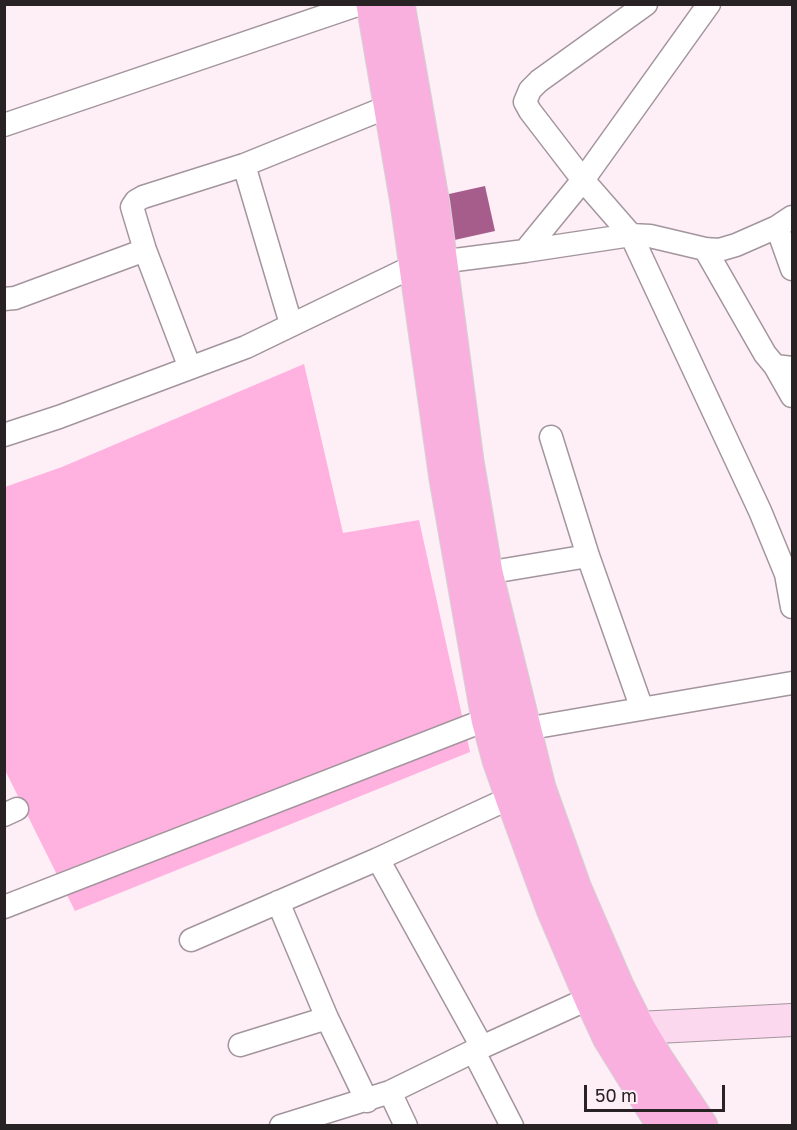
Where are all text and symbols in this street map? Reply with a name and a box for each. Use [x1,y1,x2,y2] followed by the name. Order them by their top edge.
[587,1073,728,1111] scale bar
[595,1084,637,1106] text: 50 m

